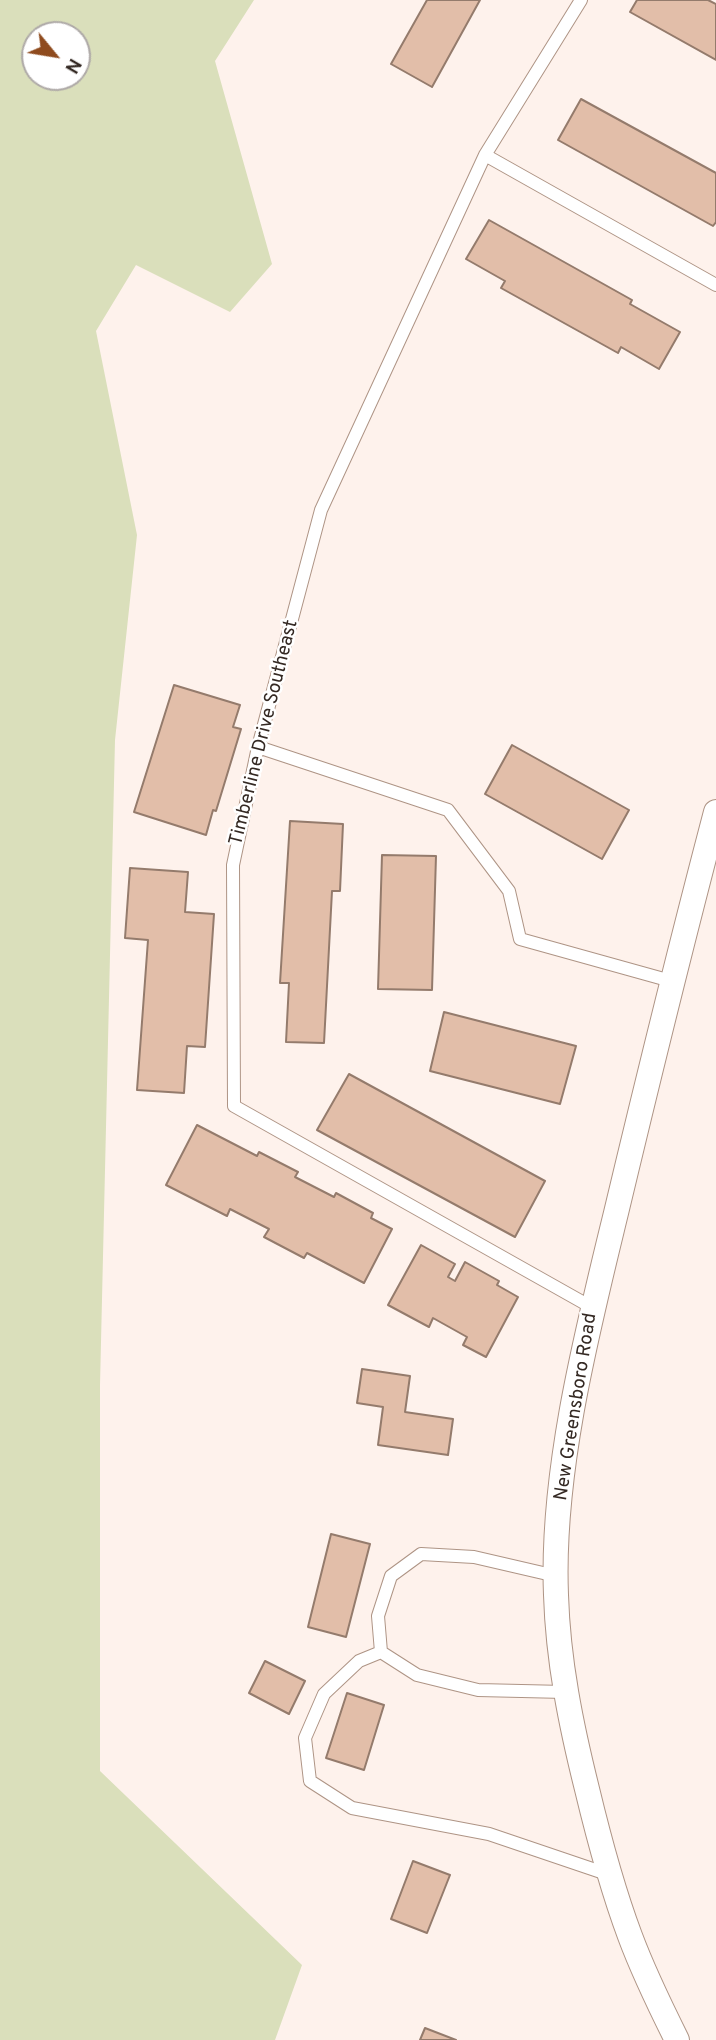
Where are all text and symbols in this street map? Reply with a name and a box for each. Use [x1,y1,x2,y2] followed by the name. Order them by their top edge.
[21,21,91,91] north arrow
[59,54,86,77] text: N
[226,618,304,848] street label: Timberline Drive Southeast
[551,1312,603,1502] street label: New Greensboro Road

